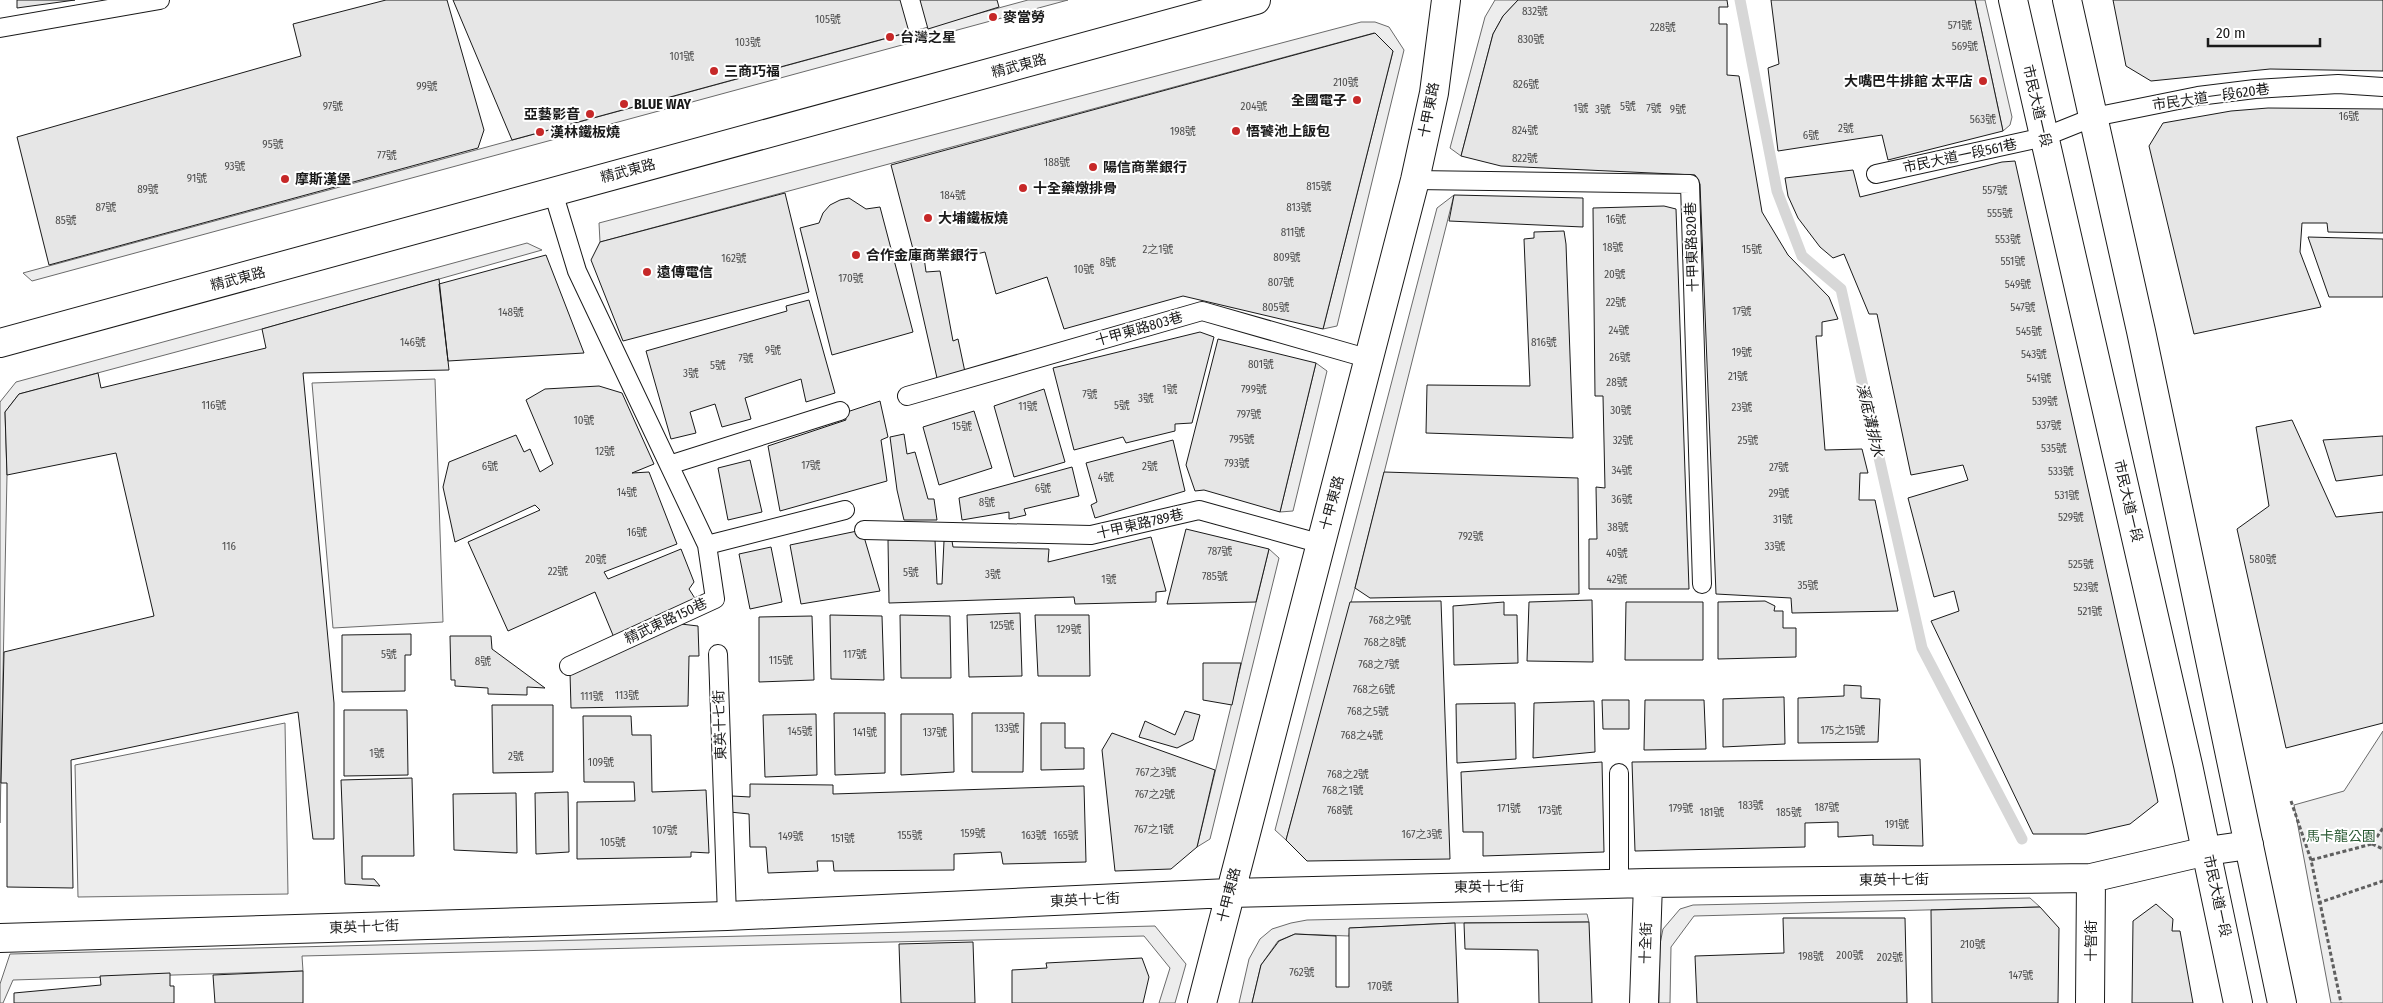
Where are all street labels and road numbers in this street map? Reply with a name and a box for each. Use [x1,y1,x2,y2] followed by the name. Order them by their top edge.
[990,51,1048,81] street label: 精武東路
[2019,63,2055,149] street label: 市民大道一段
[2151,80,2271,114] street label: 市民大道一段620巷
[1415,81,1443,139] street label: 十甲東路
[1901,136,2019,176] street label: 市民大道一段561巷
[599,156,657,186] street label: 精武東路
[1682,202,1702,292] street label: 十甲東路820巷
[209,264,267,294] street label: 精武東路
[1093,308,1185,350] street label: 十甲東路803巷
[2110,458,2146,544] street label: 市民大道一段
[1317,474,1347,532] street label: 十甲東路
[1095,506,1185,542] street label: 十甲東路789巷
[622,594,710,648] street label: 精武東路150巷
[710,690,730,760] street label: 東英十七街
[2200,853,2234,939] street label: 市民大道一段
[1214,866,1244,924] street label: 十甲東路
[1859,871,1929,889] street label: 東英十七街
[1454,878,1524,896] street label: 東英十七街
[1050,890,1120,910] street label: 東英十七街
[329,917,399,937] street label: 東英十七街
[2083,920,2100,962] street label: 十智街
[1637,922,1655,964] street label: 十全街

